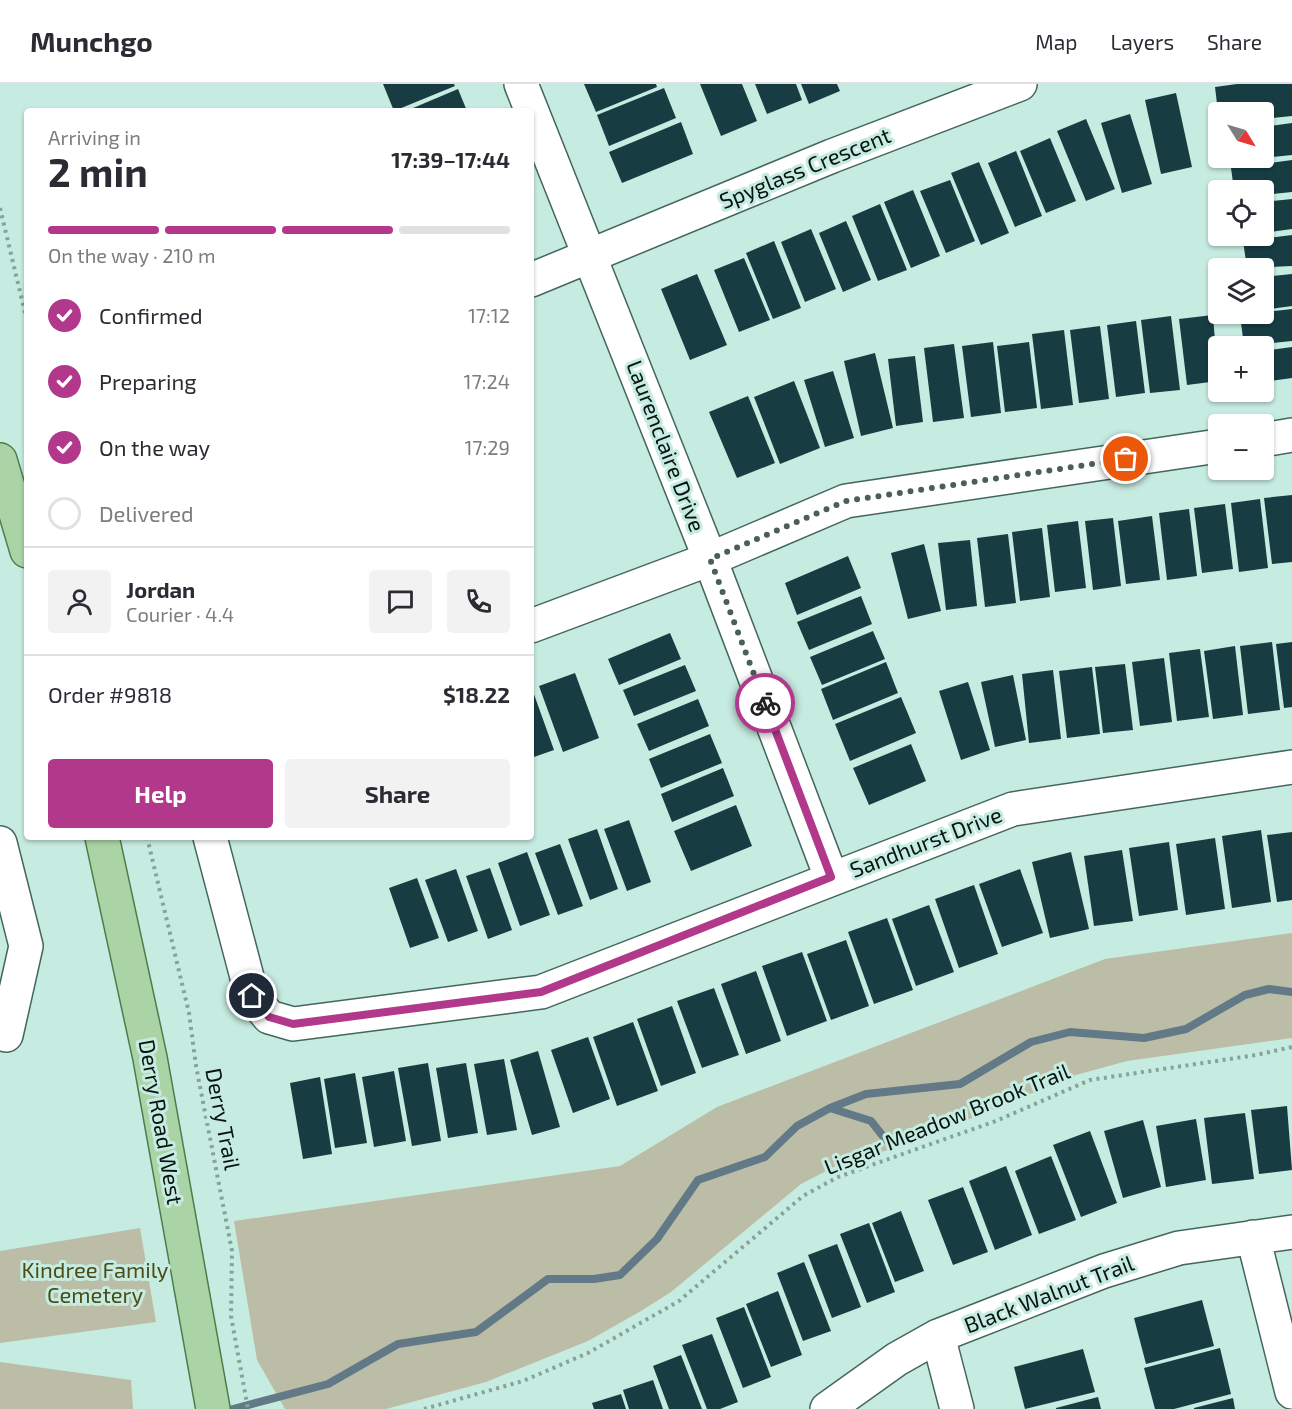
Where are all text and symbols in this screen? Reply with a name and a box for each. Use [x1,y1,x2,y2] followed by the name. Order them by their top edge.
[30,24,153,58] text: Munchgo
[1035,29,1077,54] text: Map
[1110,29,1174,54] text: Layers
[1207,29,1262,54] text: Share
[1208,102,1274,168] north arrow
[1208,102,1274,480] map controls
[715,121,894,213] street label: Spyglass Crescent
[48,125,141,149] text: Arriving in
[391,146,510,172] text: 17:39–17:44
[48,148,148,195] text: 2 min
[1208,180,1274,246] button: locate
[48,243,216,267] text: On the way · 210 m
[1208,258,1274,324] button: layers
[48,299,81,332] icon: check
[99,302,203,328] text: Confirmed
[468,303,510,327] text: 17:12
[1208,336,1274,402] button: +
[622,356,712,535] street label: Laurenclaire Drive
[48,365,81,398] icon: check
[99,368,197,394] text: Preparing
[464,369,510,393] text: 17:24
[1208,414,1274,480] button: −
[48,431,81,464] icon: check
[1100,433,1151,484] pin
[99,434,210,460] text: On the way
[464,435,510,459] text: 17:29
[1109,442,1142,475] icon: bag
[99,500,194,526] text: Delivered
[48,570,111,633] button: person
[369,570,432,633] button: chat
[447,570,510,633] button: phone
[126,576,195,602] text: Jordan
[126,602,234,626] text: Courier · 4.4
[735,673,795,733] courier
[48,681,172,707] text: Order #9818
[443,681,510,707] text: $18.22
[749,687,782,720] icon: bike
[48,759,273,828] button: Help
[285,759,510,828] button: Share
[846,800,1005,882] street label: Sandhurst Drive
[226,970,277,1021] pin
[235,979,268,1012] icon: home
[135,1037,189,1206] street label: Derry Road West
[820,1057,1074,1179] street label: Lisgar Meadow Brook Trail
[201,1066,247,1172] street label: Derry Trail
[960,1249,1138,1337] street label: Black Walnut Trail
[22,1256,169,1307] park label: Kindree Family Cemetery

